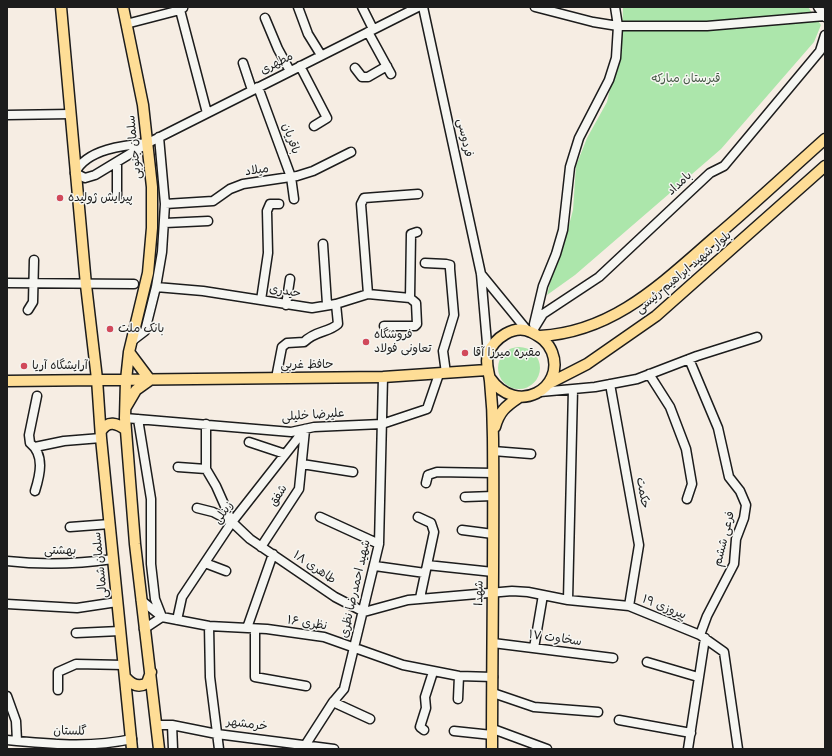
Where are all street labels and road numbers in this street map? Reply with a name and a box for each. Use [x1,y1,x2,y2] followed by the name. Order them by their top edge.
[258,50,296,78] street label: مطهری
[124,114,146,180] street label: سلمان جنوبی
[453,117,475,159] street label: فردوسی
[278,122,302,156] street label: باقریان
[244,162,270,180] street label: میلاد
[665,169,695,199] street label: بامداد
[633,229,735,317] street label: بلوار شهید ابراهیم رئیسی
[268,282,302,302] street label: حیدری
[280,358,334,372] street label: حافظ غربی
[281,407,345,425] street label: علیرضا خلیلی
[632,476,652,510] street label: حکمت
[267,483,291,509] street label: شفق
[211,499,237,527] street label: زینلی
[711,510,739,568] street label: فرعی ششم
[90,531,112,599] street label: سلمان شمالی
[338,538,374,640] street label: شهید احمدرضا نظری
[44,544,76,558] street label: بهشتی
[290,548,338,588] street label: طاهری ۱۸
[473,580,487,606] street label: شهدا
[640,593,688,623] street label: پیروزی ۱۹
[286,614,328,634] street label: نظری ۱۶
[528,628,582,650] street label: سخاوت ۱۷
[226,715,268,735] street label: خرمشهر
[53,725,87,739] street label: گلستان

